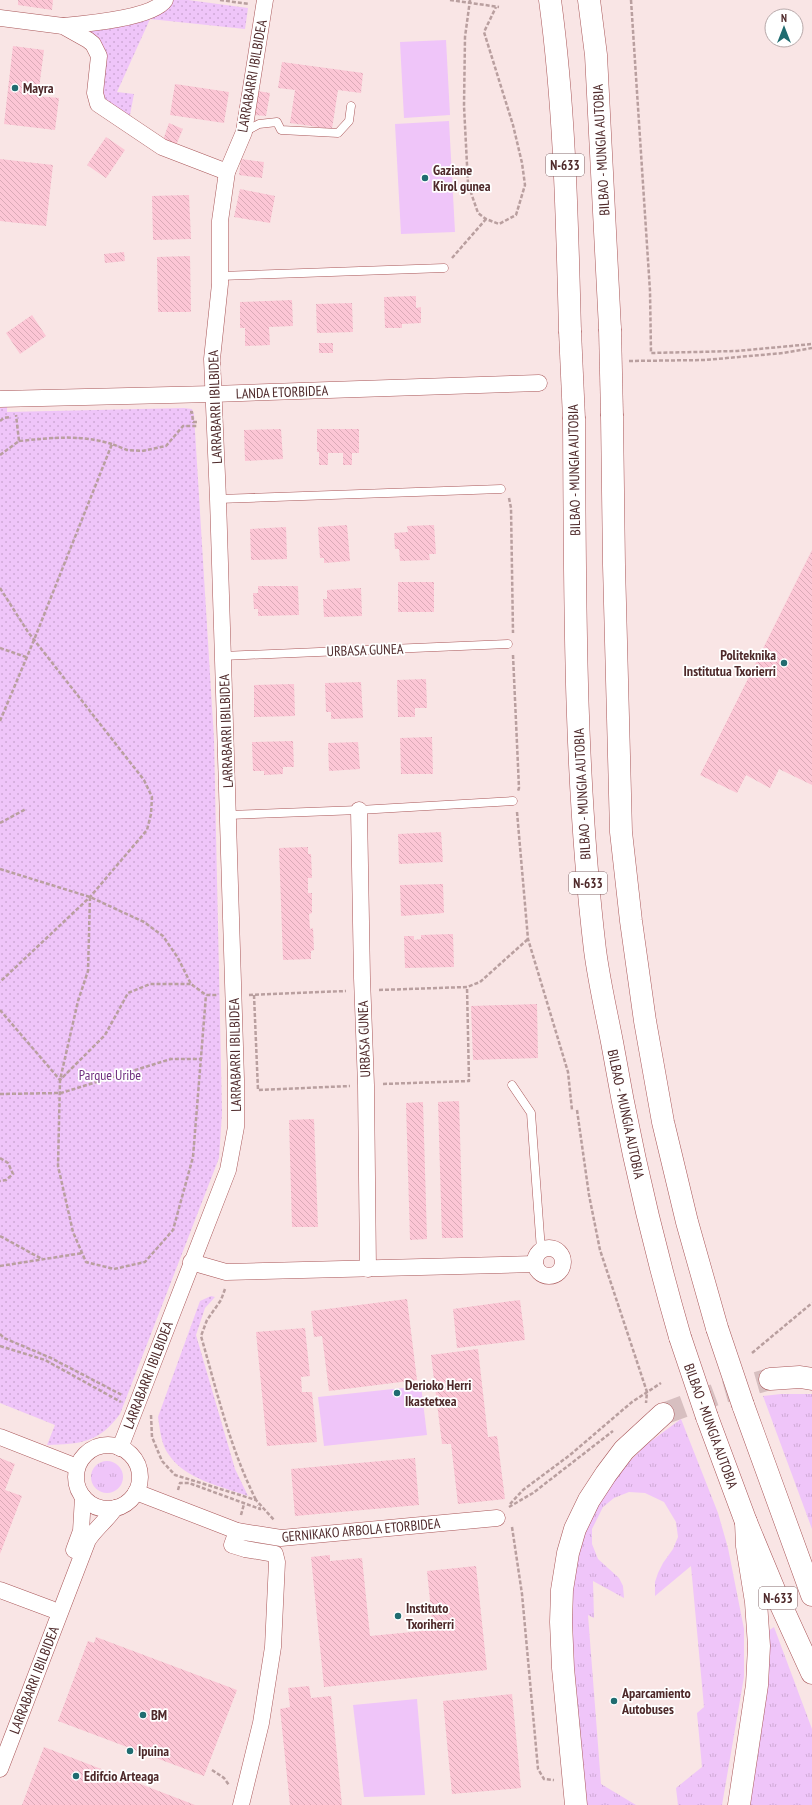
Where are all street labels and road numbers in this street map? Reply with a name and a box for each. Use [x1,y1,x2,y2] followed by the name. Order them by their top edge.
[233,18,271,134] street label: LARRABARRI IBILBIDEA
[589,83,613,216] street label: BILBAO - MUNGIA AUTOBIA
[546,154,584,176] road number: N-633
[204,349,226,464] street label: LARRABARRI IBILBIDEA
[236,381,329,403] street label: LANDA ETORBIDEA
[564,404,584,536] street label: BILBAO - MUNGIA AUTOBIA
[326,640,404,660] street label: URBASA GUNEA
[215,673,237,788] street label: LARRABARRI IBILBIDEA
[570,727,594,860] street label: BILBAO - MUNGIA AUTOBIA
[569,872,607,894] road number: N-633
[225,998,245,1112] street label: LARRABARRI IBILBIDEA
[354,1000,374,1078] street label: URBASA GUNEA
[604,1048,649,1181] street label: BILBAO - MUNGIA AUTOBIA
[119,1318,177,1431] street label: LARRABARRI IBILBIDEA
[680,1361,742,1491] street label: BILBAO - MUNGIA AUTOBIA
[281,1514,441,1546] street label: GERNIKAKO ARBOLA ETORBIDEA
[759,1587,797,1609] road number: N-633
[5,1623,63,1736] street label: LARRABARRI IBILBIDEA

